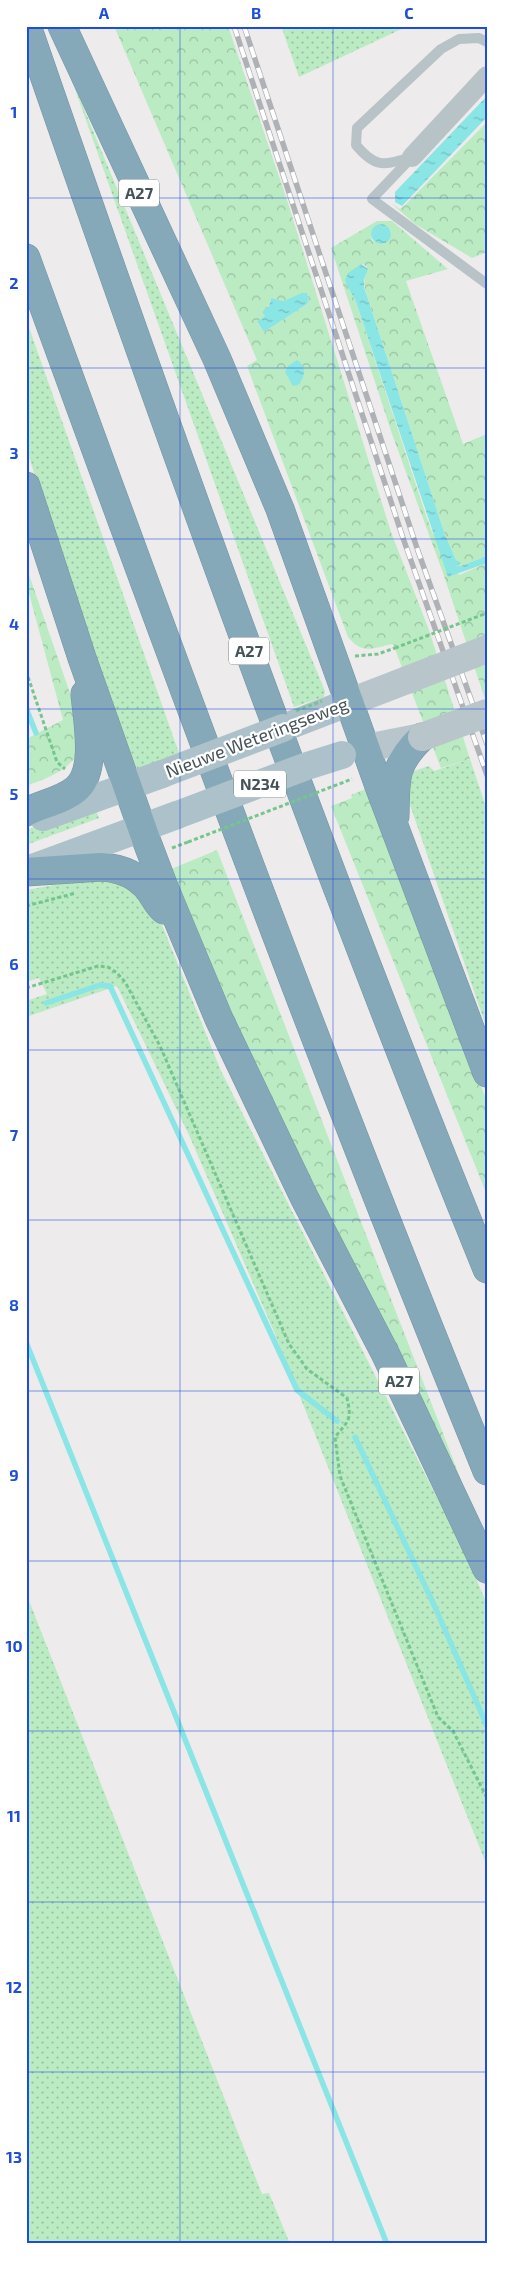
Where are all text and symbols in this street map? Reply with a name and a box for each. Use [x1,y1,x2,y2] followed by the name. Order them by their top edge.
[99,3,110,22] text: A
[251,3,261,22] text: B
[404,3,414,22] text: C
[11,102,17,121] text: 1
[119,180,159,207] road number: A27
[9,273,19,292] text: 2
[9,443,19,462] text: 3
[9,614,19,633] text: 4
[229,637,269,664] road number: A27
[162,692,351,782] street label: Nieuwe Weteringseweg
[234,771,286,798] road number: N234
[10,784,19,803] text: 5
[9,954,19,973] text: 6
[10,1125,19,1144] text: 7
[9,1295,19,1314] text: 8
[379,1368,419,1394] road number: A27
[9,1465,19,1484] text: 9
[5,1636,23,1655] text: 10
[7,1806,21,1825] text: 11
[6,1977,22,1996] text: 12
[6,2147,22,2166] text: 13

